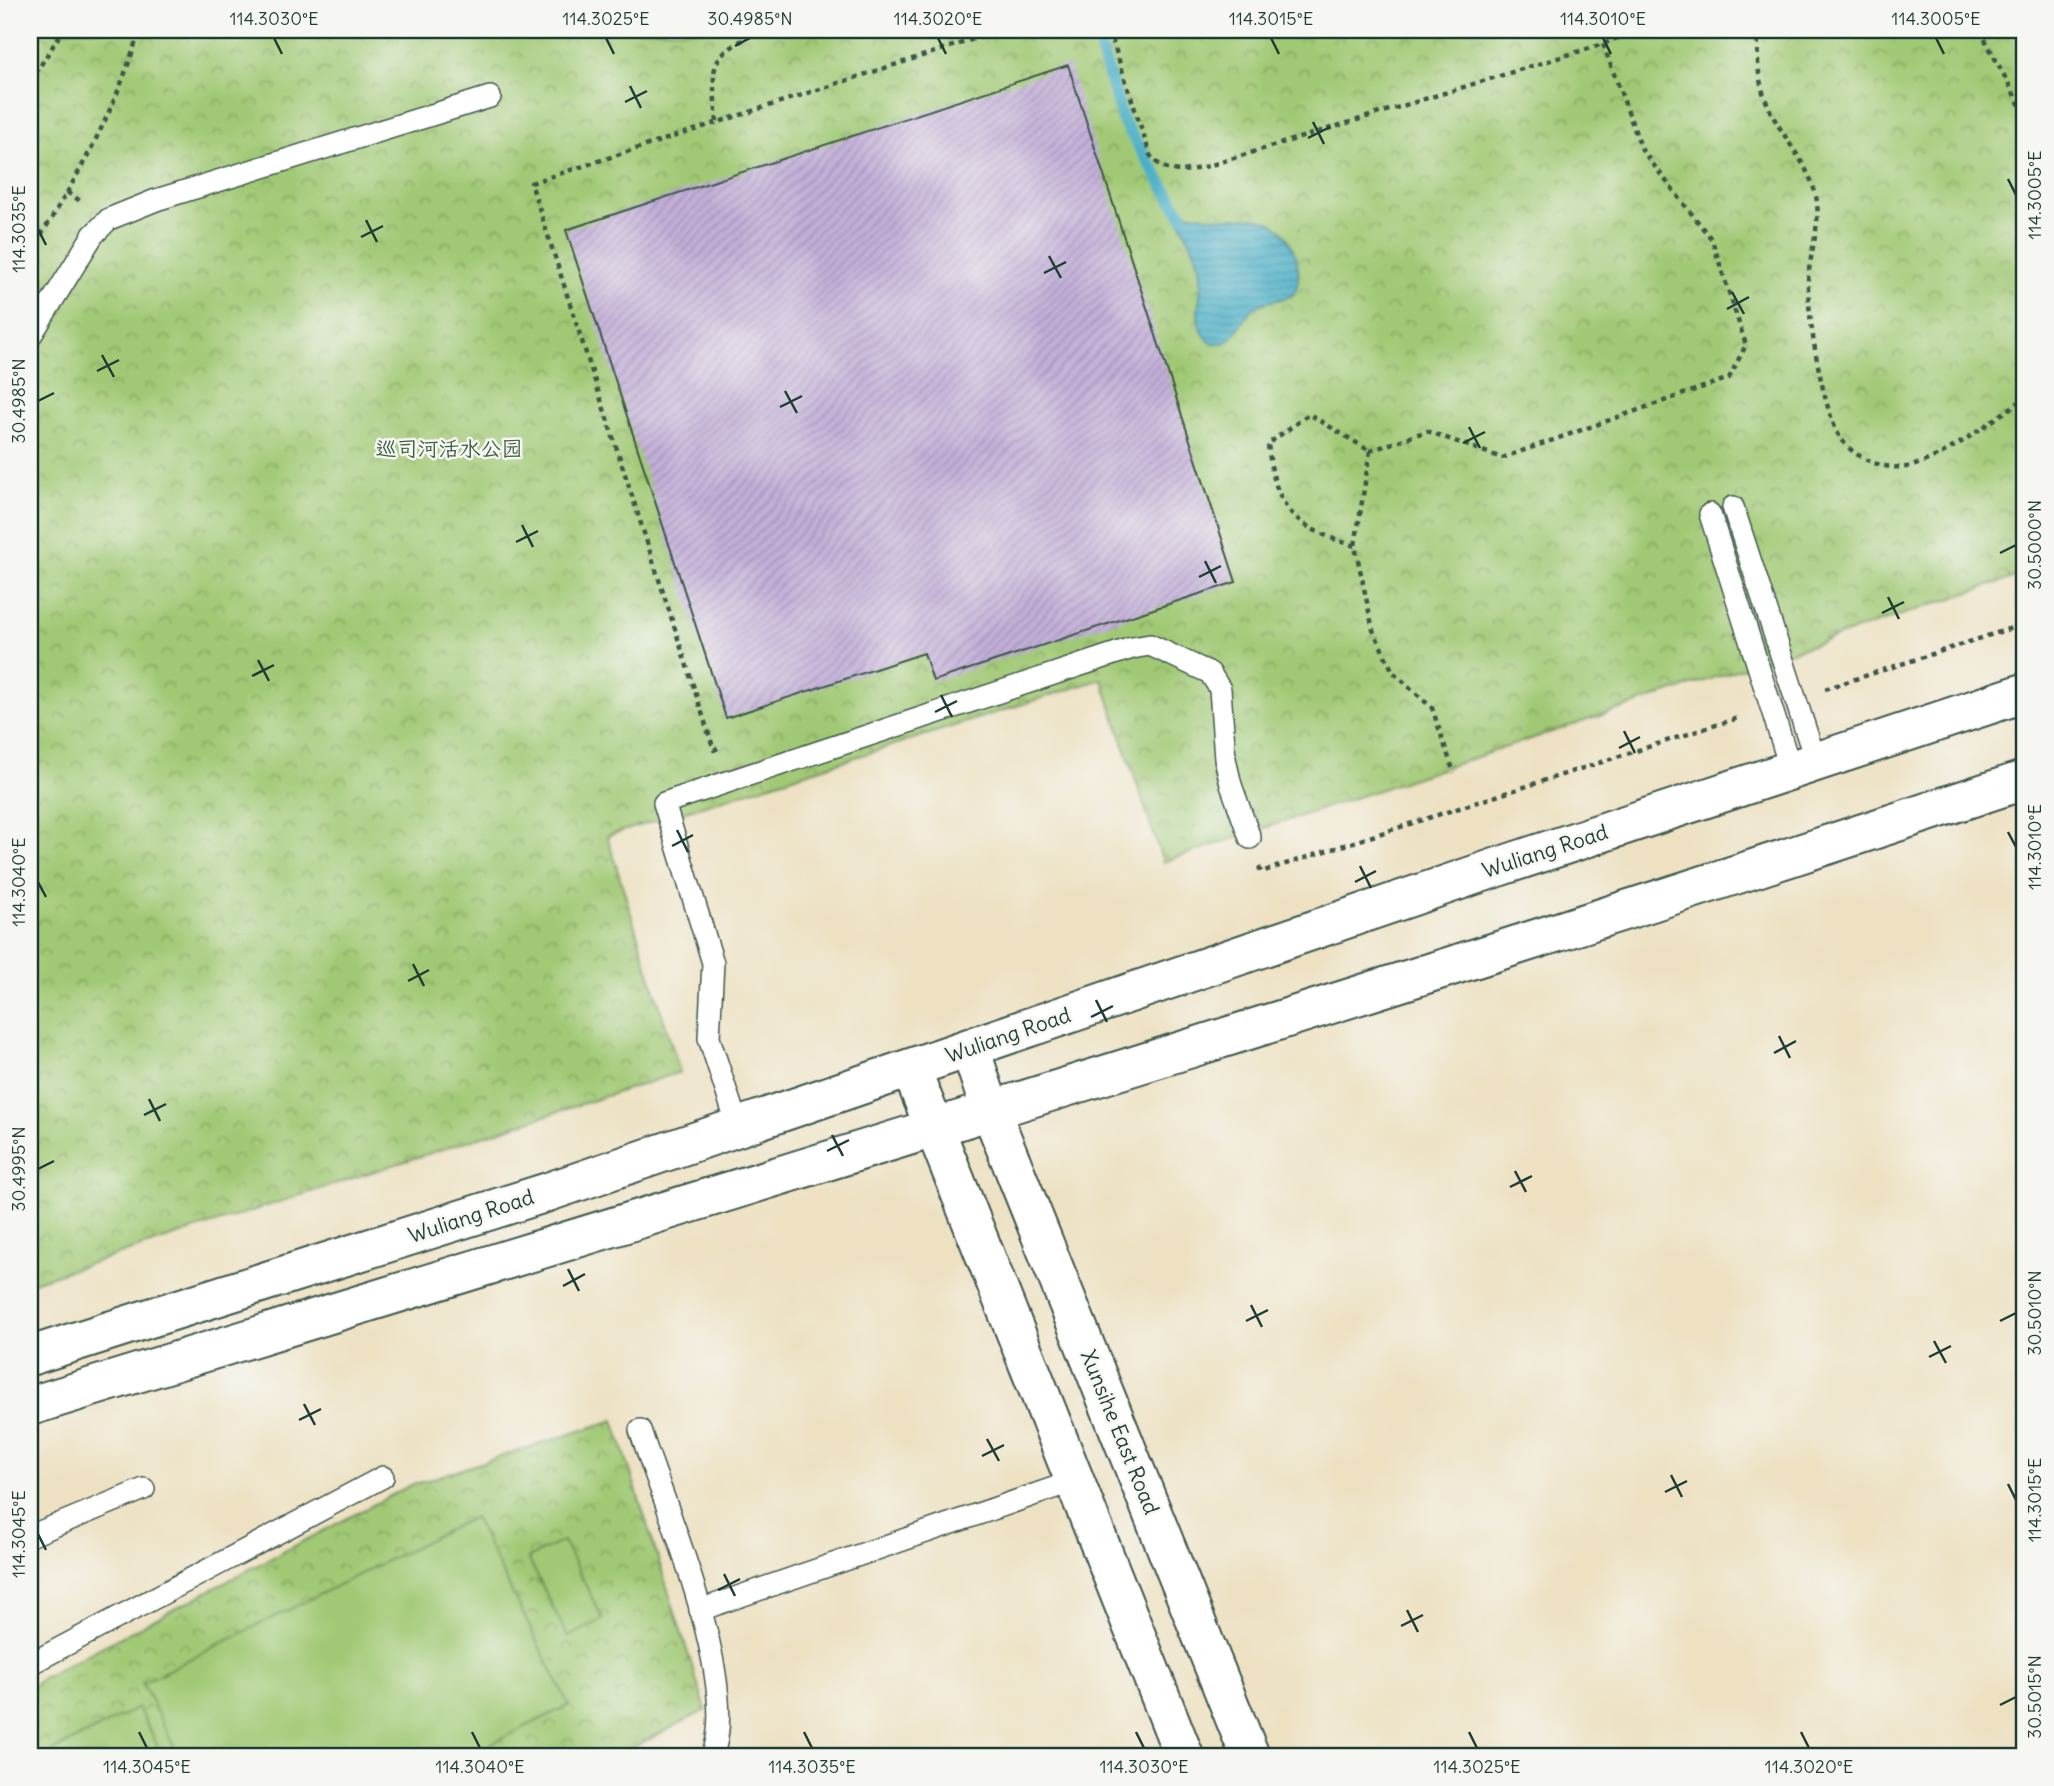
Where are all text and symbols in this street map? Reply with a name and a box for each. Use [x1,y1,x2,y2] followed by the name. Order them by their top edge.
[229,7,319,30] text: 114.3030°E
[562,7,650,30] text: 114.3025°E
[707,7,793,30] text: 30.4985°N
[894,7,982,30] text: 114.3020°E
[1229,7,1313,30] text: 114.3015°E
[1560,7,1646,30] text: 114.3010°E
[1891,7,1981,30] text: 114.3005°E
[2023,150,2046,240] text: 114.3005°E
[7,185,30,273] text: 114.3035°E
[7,358,30,444] text: 30.4985°N
[376,435,523,462] park label: 巡司河活水公园
[2023,500,2046,590] text: 30.5000°N
[2023,804,2046,890] text: 114.3010°E
[1479,818,1611,884] street label: Wuliang Road
[7,837,30,927] text: 114.3040°E
[942,1001,1074,1069] street label: Wuliang Road
[7,1126,30,1212] text: 30.4995°N
[405,1183,537,1249] street label: Wuliang Road
[2023,1270,2046,1356] text: 30.5010°N
[1075,1346,1165,1518] street label: Xunsihe East Road
[2023,1458,2046,1542] text: 114.3015°E
[7,1490,30,1578] text: 114.3045°E
[2023,1655,2046,1739] text: 30.5015°N
[103,1755,191,1778] text: 114.3045°E
[435,1755,525,1778] text: 114.3040°E
[768,1755,856,1778] text: 114.3035°E
[1099,1755,1189,1778] text: 114.3030°E
[1433,1755,1521,1778] text: 114.3025°E
[1765,1755,1853,1778] text: 114.3020°E

